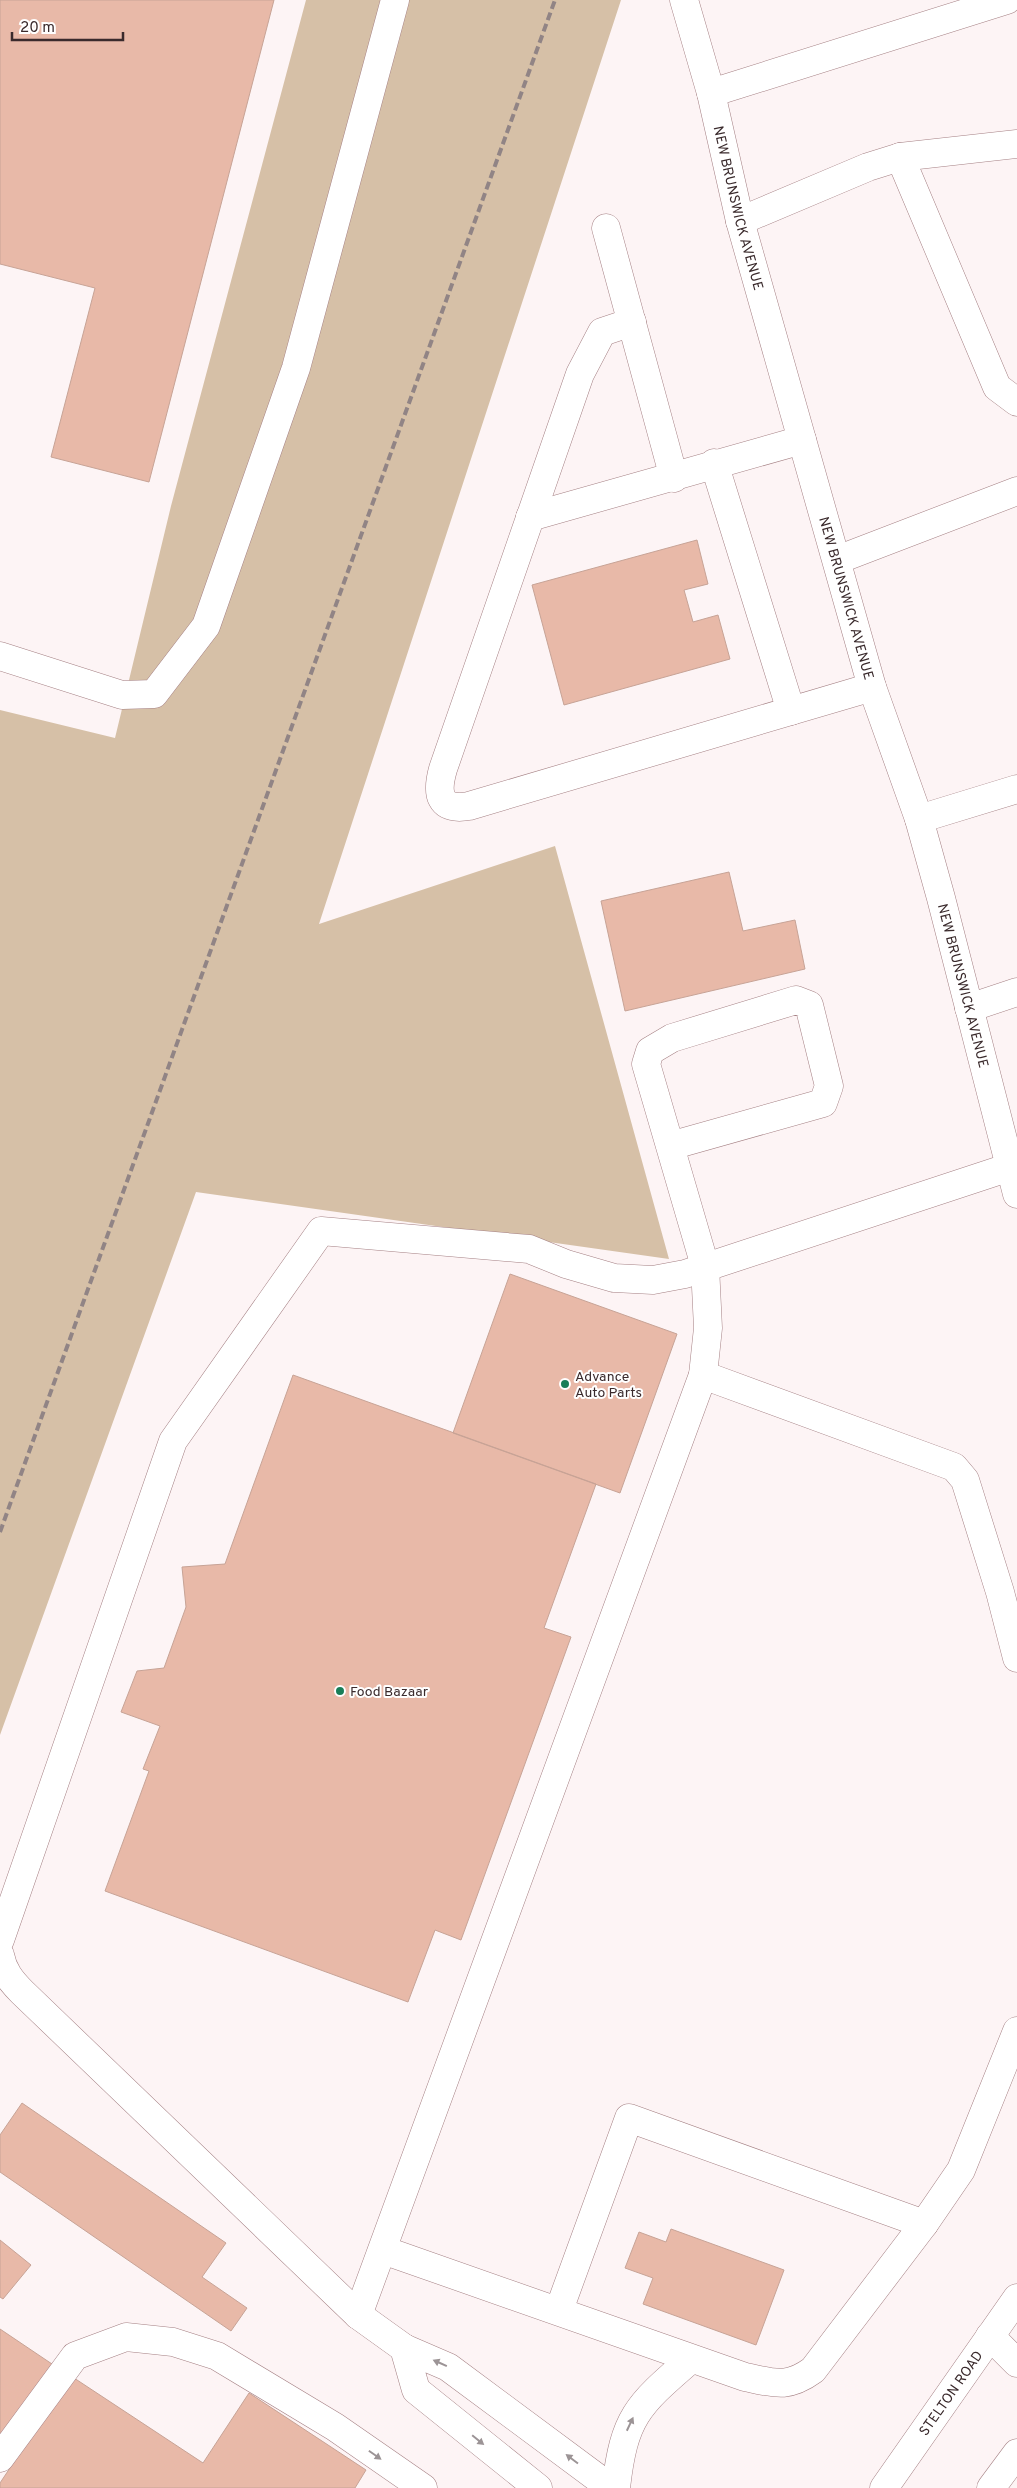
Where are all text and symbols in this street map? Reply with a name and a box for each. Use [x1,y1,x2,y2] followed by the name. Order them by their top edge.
[12,10,124,42] scale bar
[20,19,55,38] text: 20 m
[709,124,766,292] street label: NEW BRUNSWICK AVENUE
[814,515,877,682] street label: NEW BRUNSWICK AVENUE
[933,902,991,1070] street label: NEW BRUNSWICK AVENUE
[575,1369,642,1402] place label: Advance Auto Parts
[559,1378,571,1390] marker: Advance Auto Parts
[350,1684,429,1701] place label: Food Bazaar
[334,1685,346,1697] marker: Food Bazaar
[916,2348,987,2440] street label: STELTON ROAD
[433,2359,447,2367] one-way arrow
[627,2417,635,2431] one-way arrow
[472,2434,485,2445] one-way arrow
[368,2450,382,2460] one-way arrow
[565,2454,578,2464] one-way arrow

